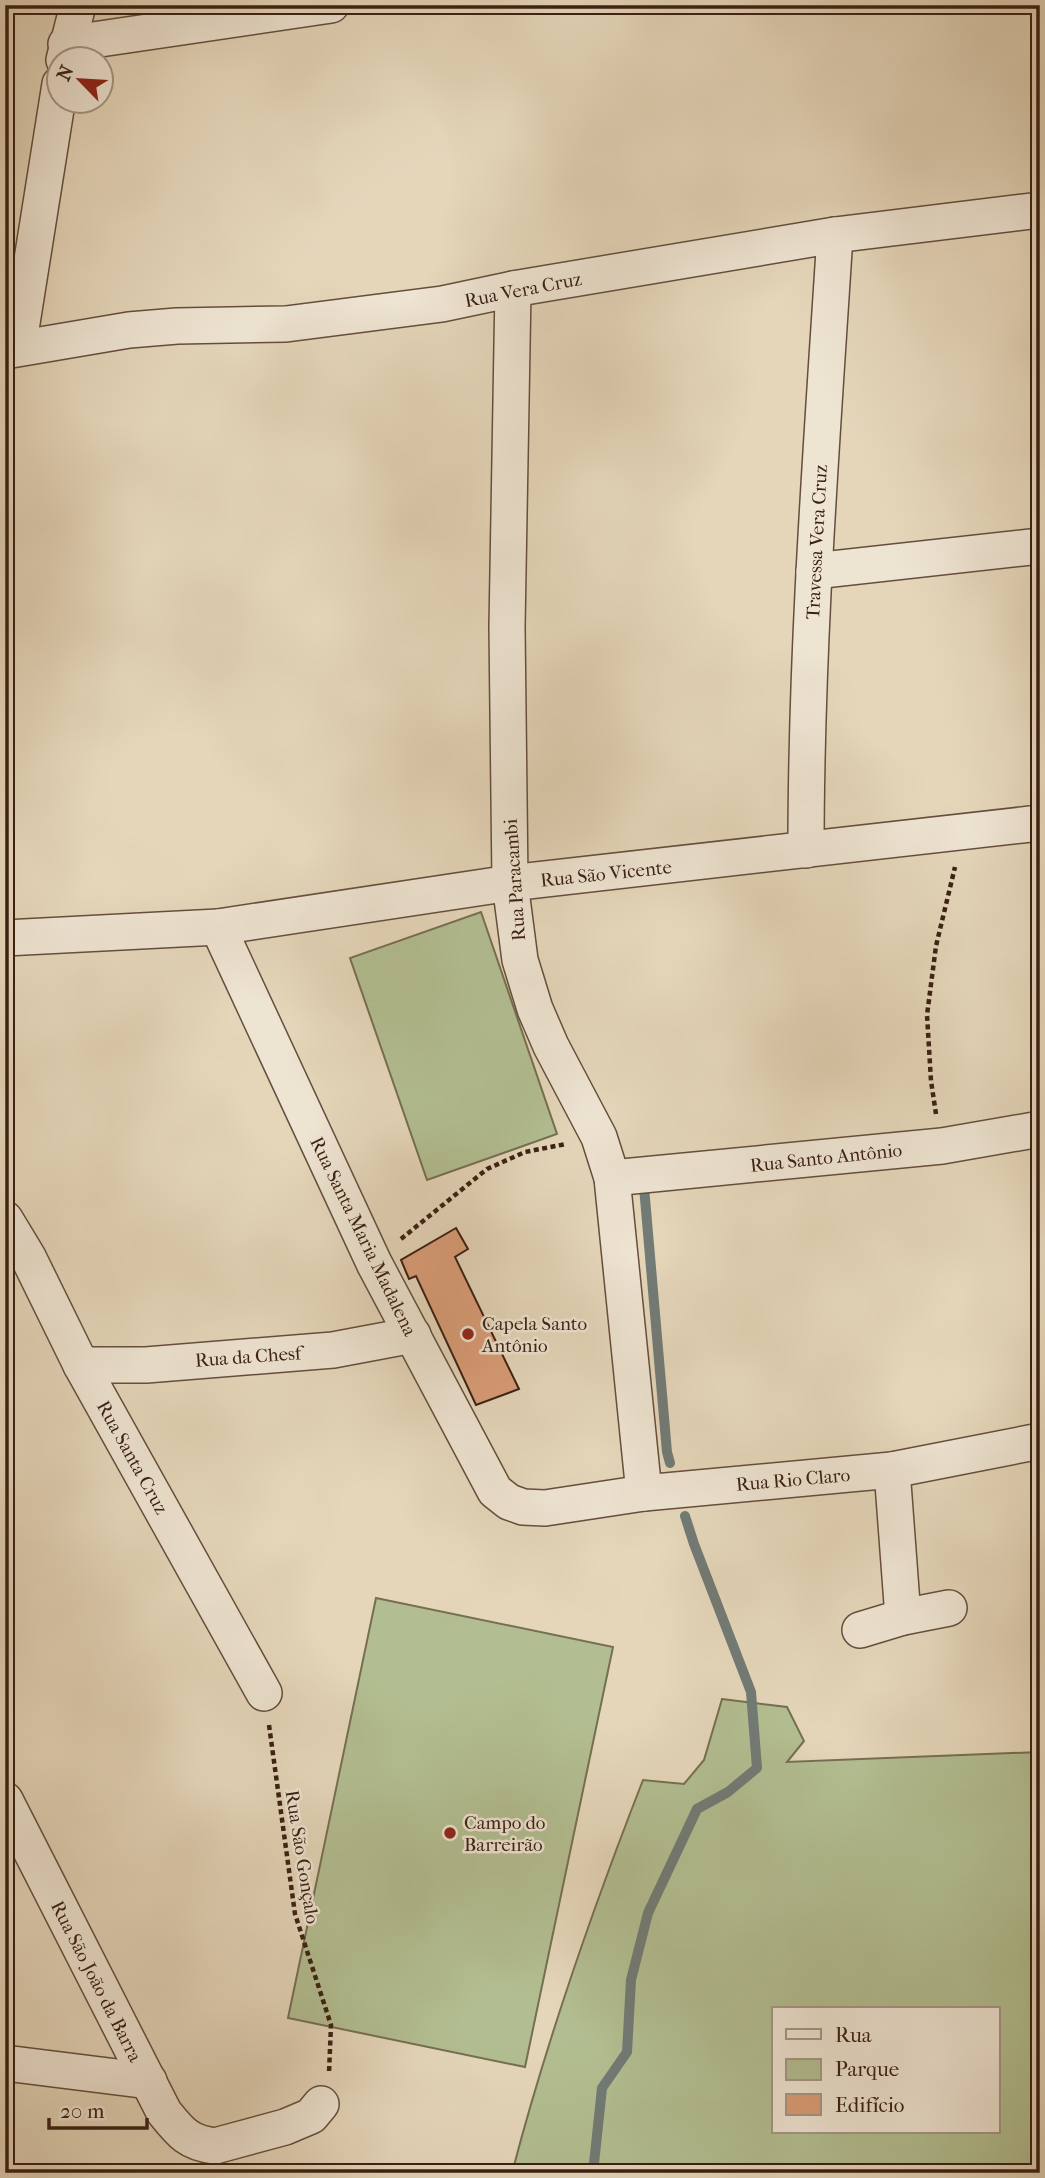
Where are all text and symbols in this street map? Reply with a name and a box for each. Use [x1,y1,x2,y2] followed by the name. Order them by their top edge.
[46,46,116,116] north arrow
[52,62,79,84] text: N
[463,268,584,312] street label: Rua Vera Cruz
[802,464,832,620] street label: Travessa Vera Cruz
[500,818,530,942] street label: Rua Paracambi
[539,856,673,892] street label: Rua São Vicente
[305,1133,421,1340] street label: Rua Santa Maria Madalena
[749,1139,904,1177] street label: Rua Santo Antônio
[481,1313,588,1357] place label: Capela Santo Antônio
[460,1326,476,1342] marker: Capela Santo Antônio
[194,1342,306,1372] street label: Rua da Chesf
[92,1397,172,1518] street label: Rua Santa Cruz
[735,1464,851,1496] street label: Rua Rio Claro
[281,1789,324,1926] street label: Rua São Gonçalo
[464,1812,546,1856] place label: Campo do Barreirão
[442,1825,458,1841] marker: Campo do Barreirão
[46,1897,146,2066] street label: Rua São João da Barra
[772,2007,1000,2132] legend
[835,2023,872,2047] text: Rua
[835,2057,899,2081] text: Parque
[49,2087,147,2131] scale bar
[835,2093,904,2117] text: Edifício
[60,2099,105,2123] text: 20 m

